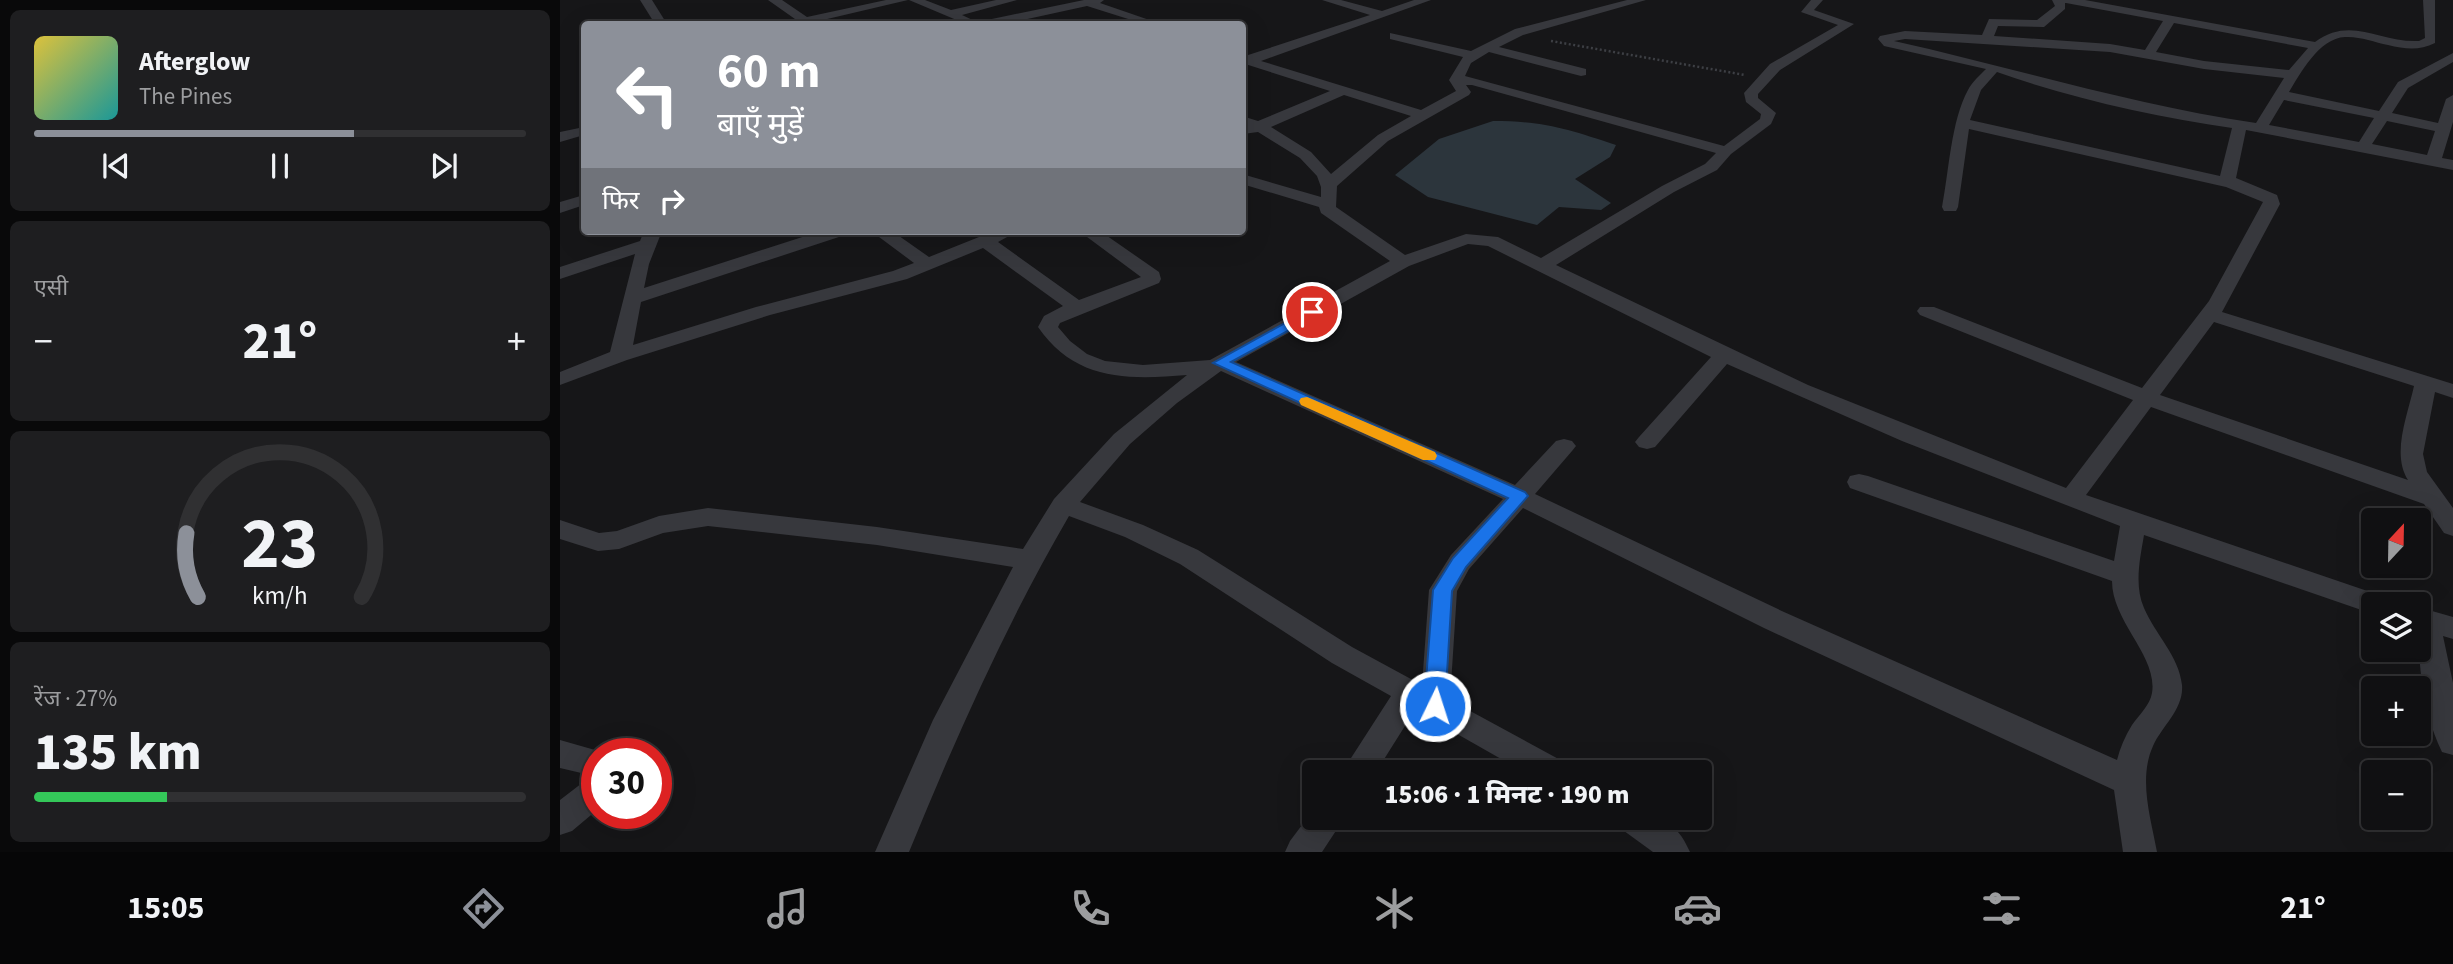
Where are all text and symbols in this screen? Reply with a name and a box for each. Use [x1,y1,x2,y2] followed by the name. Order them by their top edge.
[717,37,821,107] text: 60 m
[139,43,250,80] text: Afterglow
[602,49,693,140] icon: left
[139,80,232,113] text: The Pines
[717,102,804,148] text: बाएँ मुड़ें
[97,147,135,185] icon: previous
[261,147,299,185] icon: pause
[425,147,463,185] icon: next
[602,182,639,219] text: फिर
[653,182,691,220] icon: right
[34,271,68,304] text: एसी
[1282,282,1342,342] pin
[1293,293,1331,331] icon: arrive
[243,305,317,379] text: 21°
[34,315,53,369] text: −
[507,315,526,369] text: +
[242,493,318,597] text: 23
[2361,508,2431,578] north arrow
[2361,508,2431,830] map controls
[252,578,308,614] text: km/h
[2361,592,2431,662] button: layers
[1398,669,1472,743] position arrow
[2361,676,2431,746] button: +
[34,682,117,715] text: रेंज · 27%
[34,716,202,790] text: 135 km
[581,738,672,829] speed limit sign: 30
[2361,760,2431,830] button: −
[1385,776,1629,813] text: 15:06 · 1 मिनट · 190 m
[459,884,508,933] icon: directions
[763,884,812,933] icon: music
[1066,884,1115,933] icon: phone
[1370,884,1419,933] icon: climate
[1673,884,1722,933] icon: car
[1977,884,2026,933] icon: filters
[127,885,204,931] text: 15:05
[2280,885,2326,931] text: 21°

